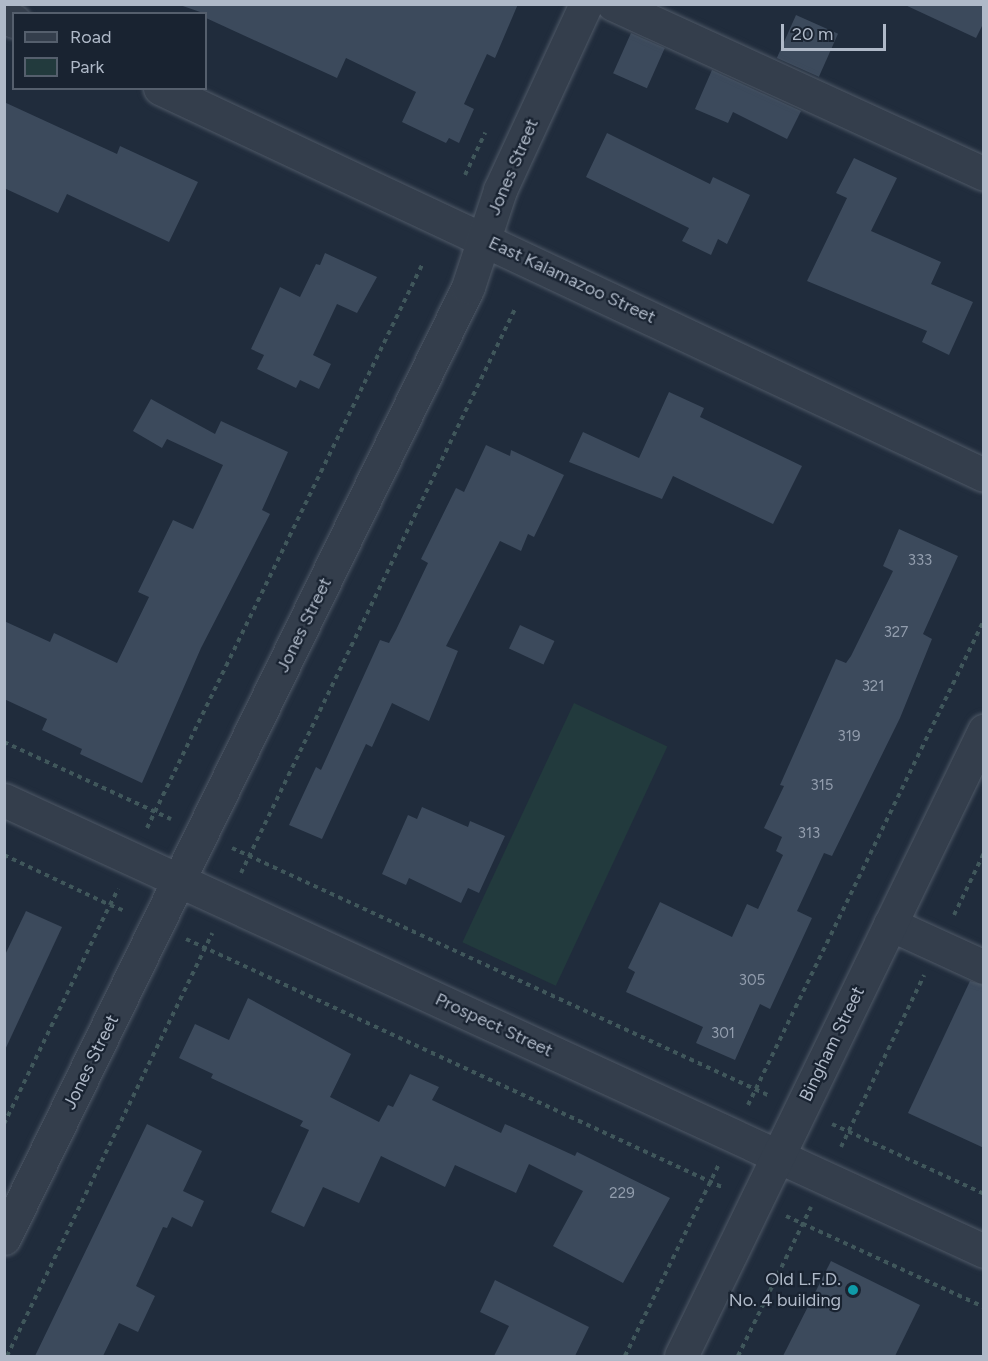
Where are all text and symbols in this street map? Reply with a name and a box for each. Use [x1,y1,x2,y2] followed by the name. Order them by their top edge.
[12,12,207,90] legend
[784,12,889,50] scale bar
[792,23,833,45] text: 20 m
[70,26,111,48] text: Road
[70,56,104,78] text: Park
[483,115,543,219] street label: Jones Street
[485,232,659,328] street label: East Kalamazoo Street
[908,552,932,570] house number: 333
[272,574,336,676] street label: Jones Street
[884,624,908,642] house number: 327
[862,678,884,696] house number: 321
[838,728,860,746] house number: 319
[811,777,833,795] house number: 315
[798,825,820,843] house number: 313
[739,972,765,990] house number: 305
[795,983,869,1105] street label: Bingham Street
[432,988,556,1062] street label: Prospect Street
[59,1011,123,1113] street label: Jones Street
[711,1025,735,1043] house number: 301
[609,1185,635,1203] house number: 229
[729,1269,841,1312] place label: Old L.F.D. No. 4 building
[846,1283,860,1297] marker: Old L.F.D. No. 4 building

